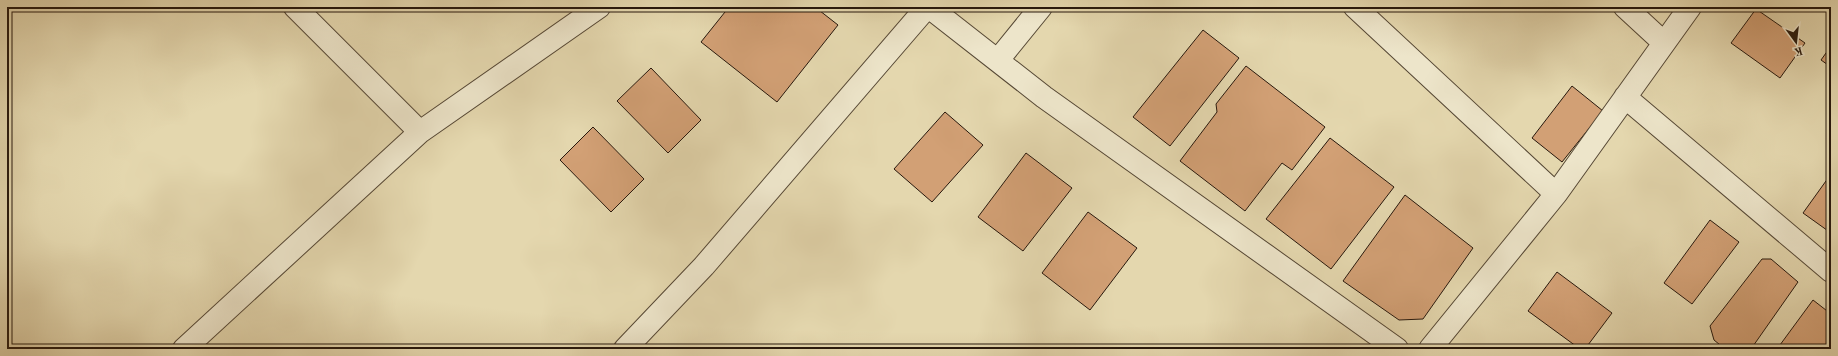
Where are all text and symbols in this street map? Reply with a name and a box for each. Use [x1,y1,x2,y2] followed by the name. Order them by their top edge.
[1776,22,1816,62] north arrow
[1792,44,1804,57] text: K

